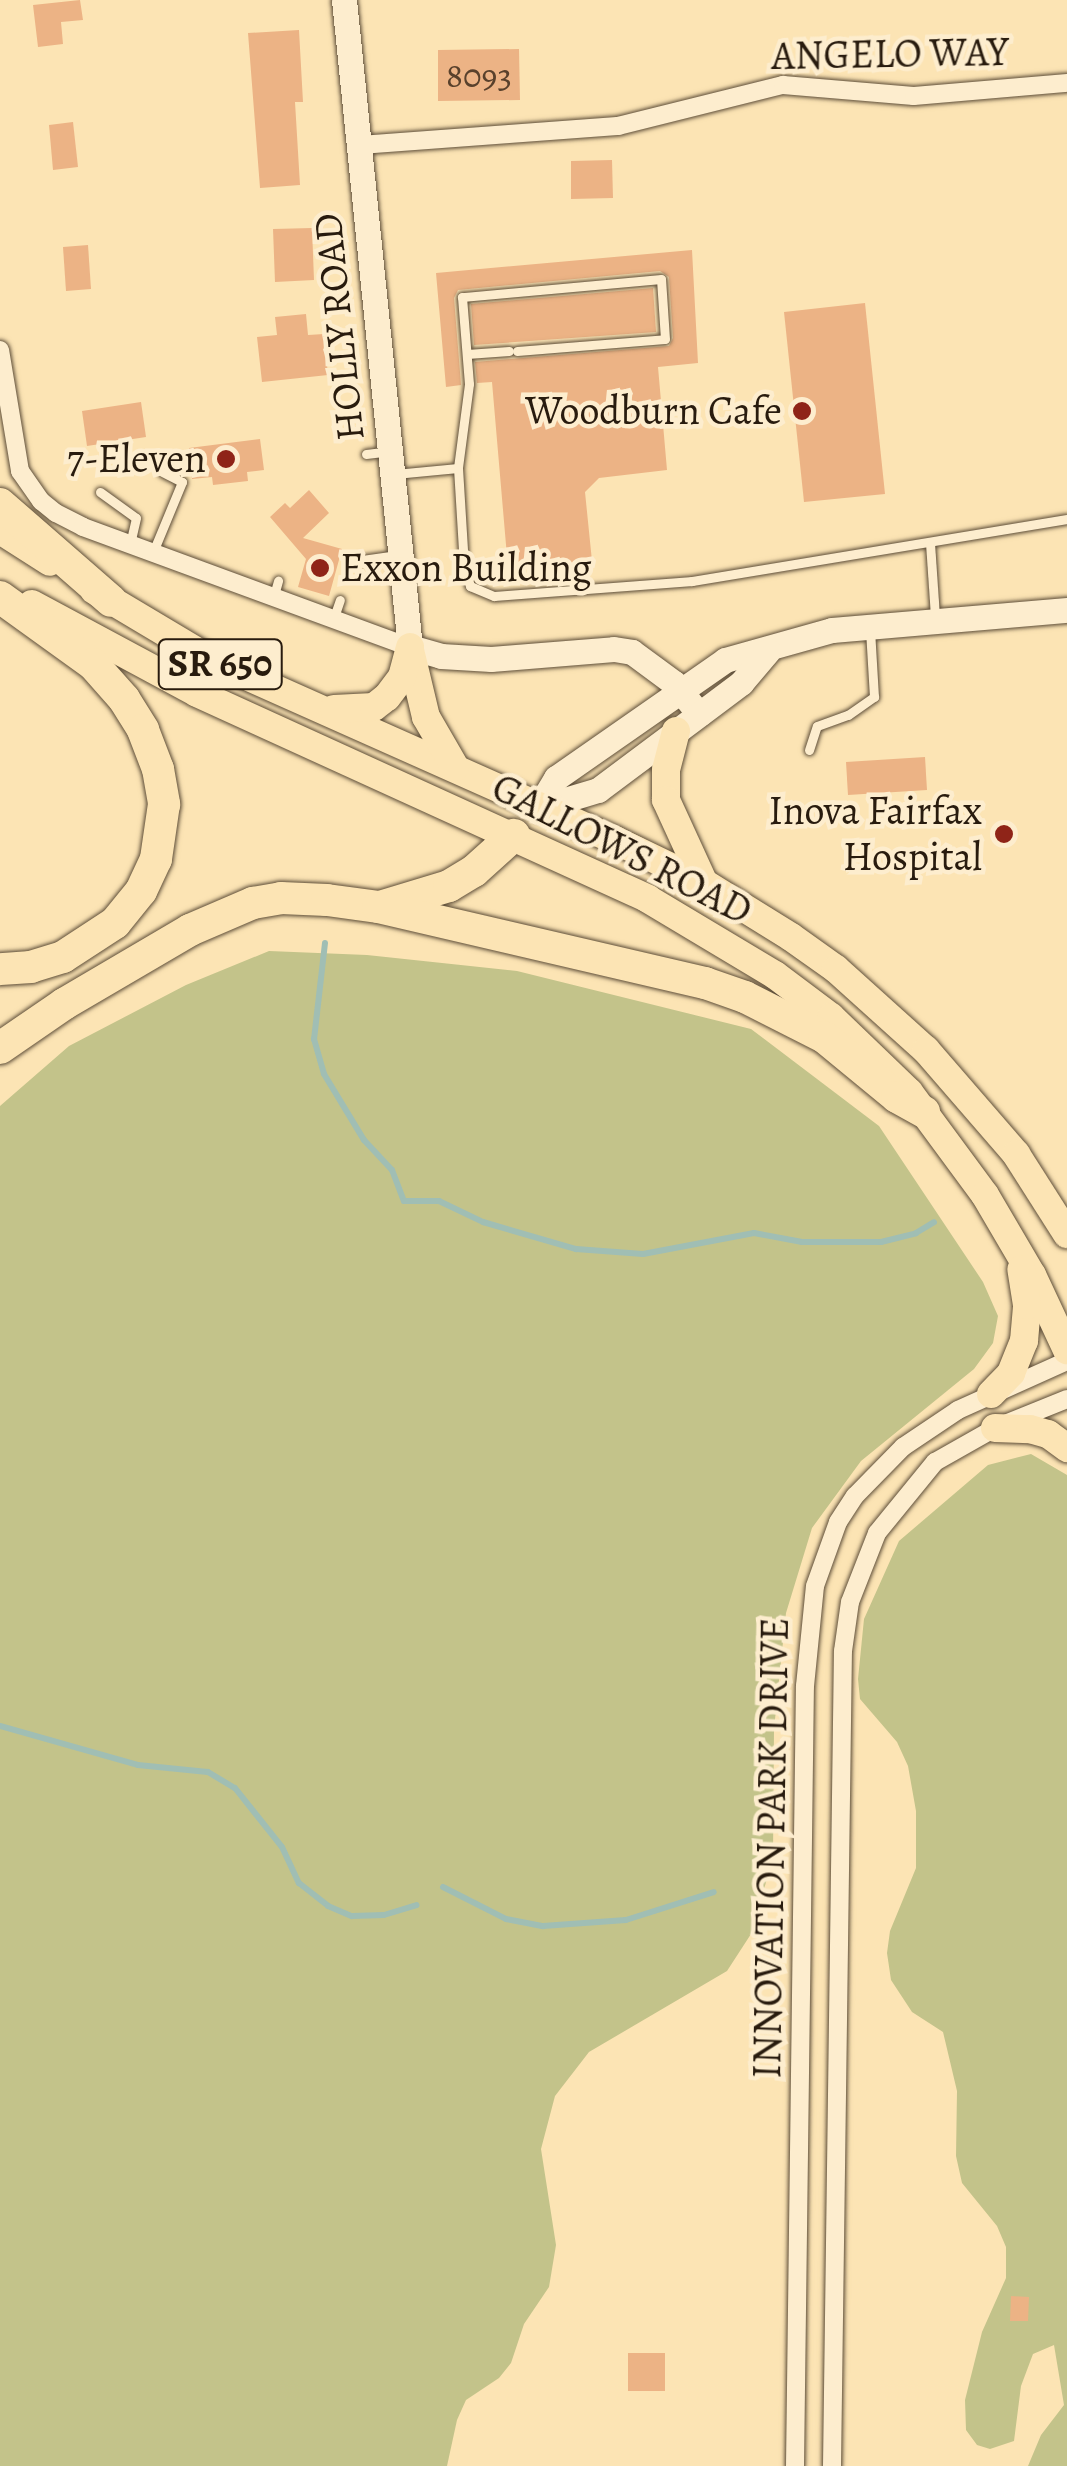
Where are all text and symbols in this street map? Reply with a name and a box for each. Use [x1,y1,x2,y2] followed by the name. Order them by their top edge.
[771,28,1009,80] street label: ANGELO WAY
[446,54,512,96] house number: 8093
[303,211,375,443] street label: HOLLY ROAD
[525,387,782,435] place label: Woodburn Cafe
[791,400,813,422] marker: Woodburn Cafe
[67,435,206,483] place label: 7-Eleven
[215,448,237,470] marker: 7-Eleven
[340,544,592,592] place label: Exxon Building
[309,557,331,579] marker: Exxon Building
[158,631,282,697] road number: SR 650
[484,763,760,935] street label: GALLOWS ROAD
[769,787,982,881] place label: Inova Fairfax Hospital
[991,821,1017,847] marker: Inova Fairfax Hospital
[743,1617,799,2079] street label: INNOVATION PARK DRIVE

